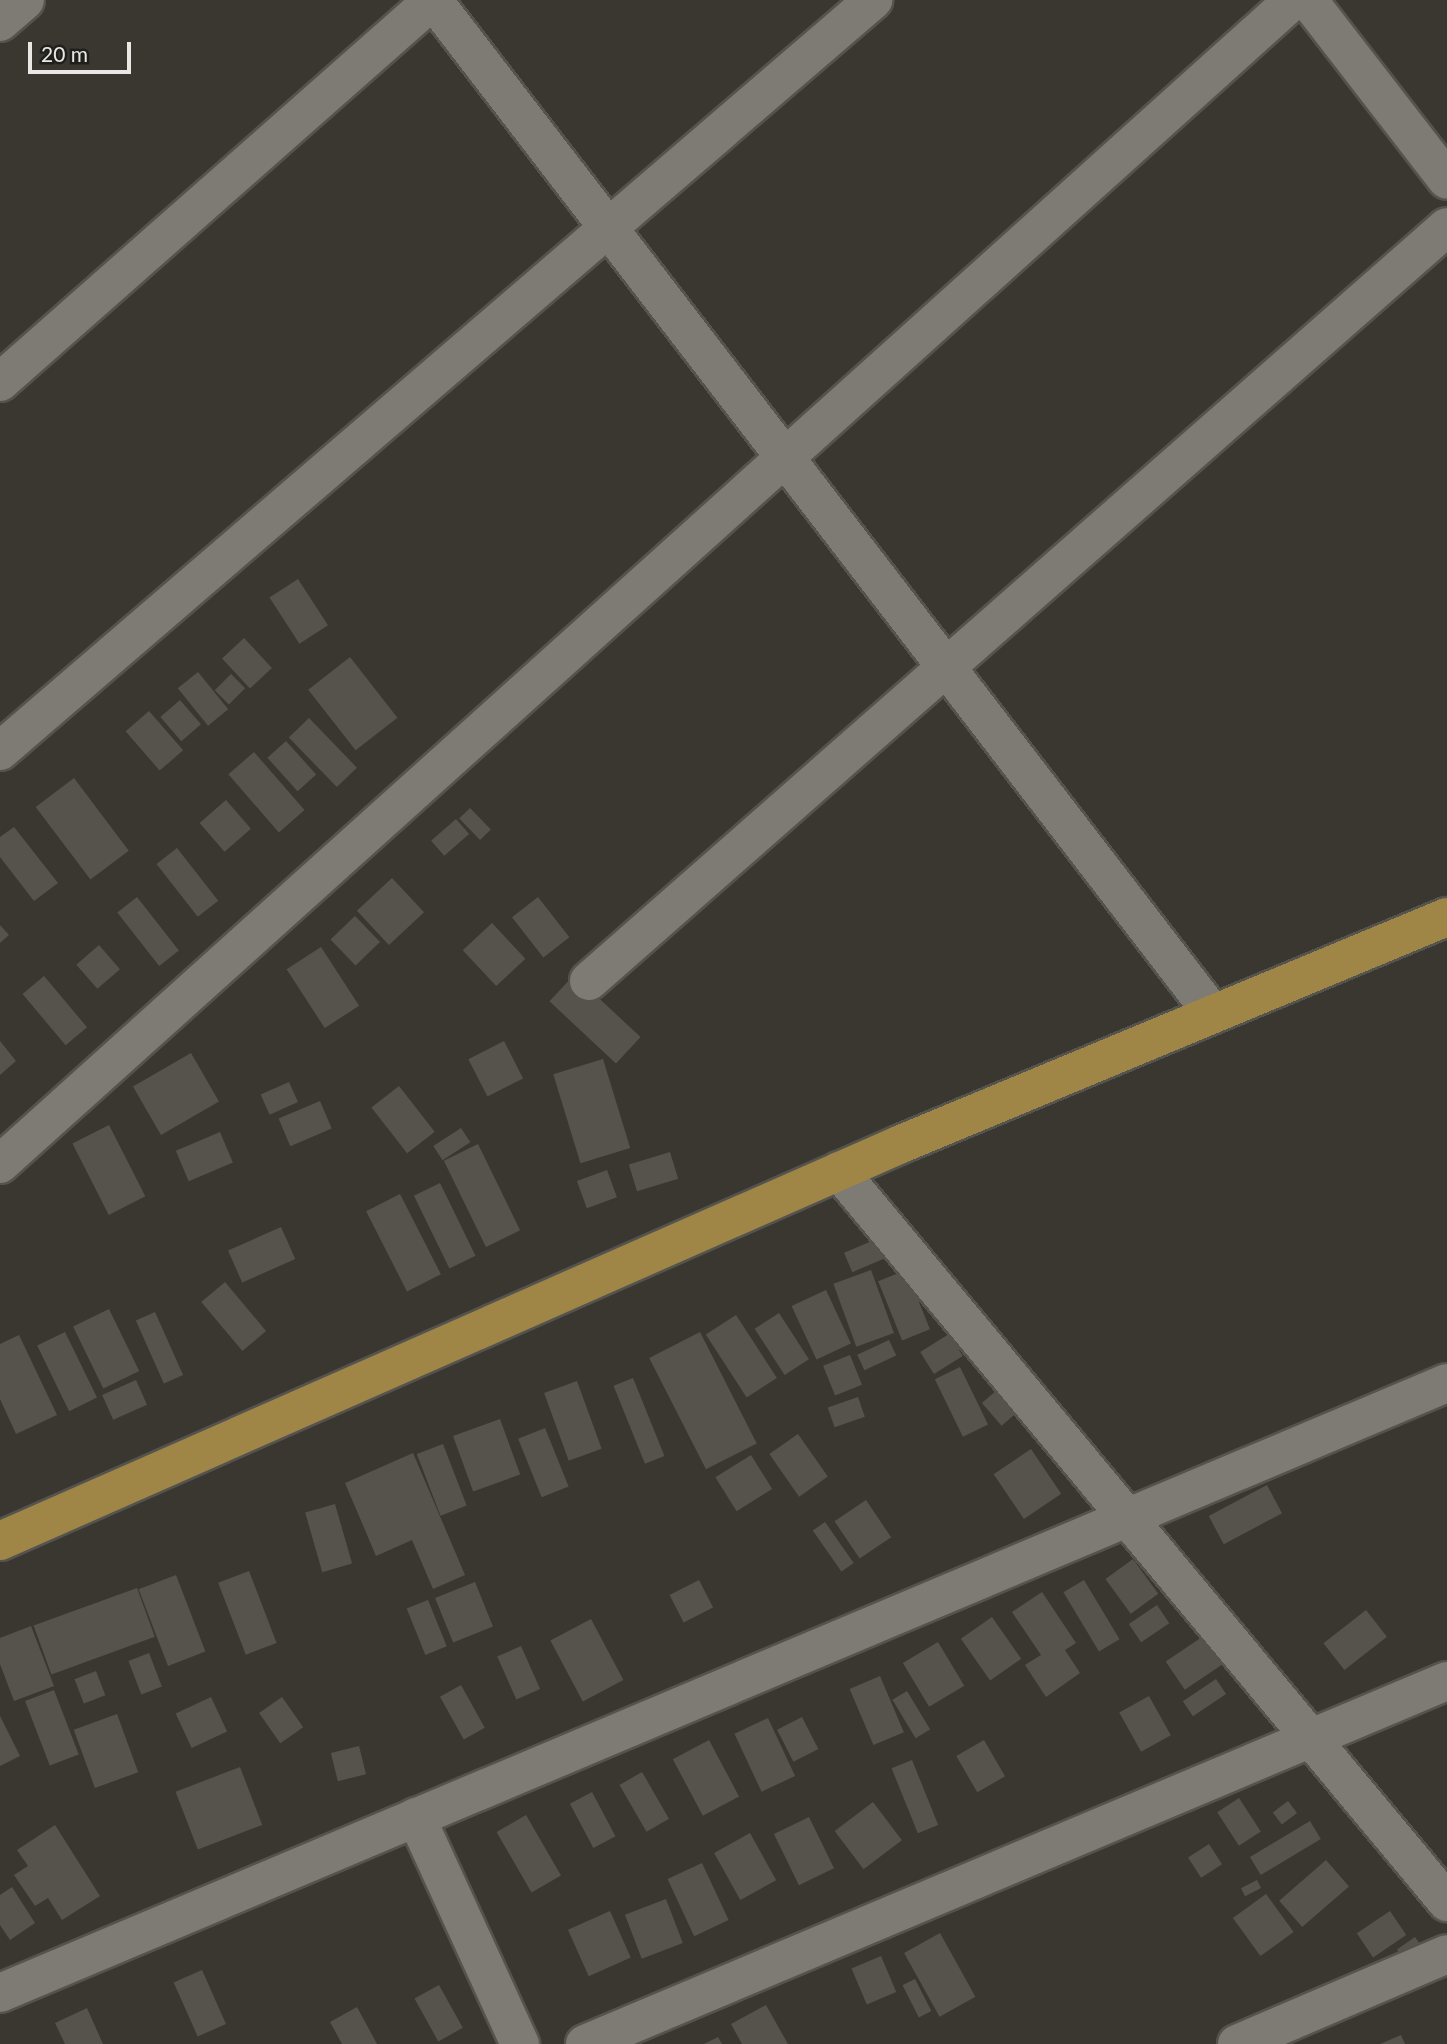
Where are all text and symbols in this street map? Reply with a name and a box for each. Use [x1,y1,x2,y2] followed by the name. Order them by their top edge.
[32,28,135,72] scale bar
[41,41,88,66] text: 20 m

